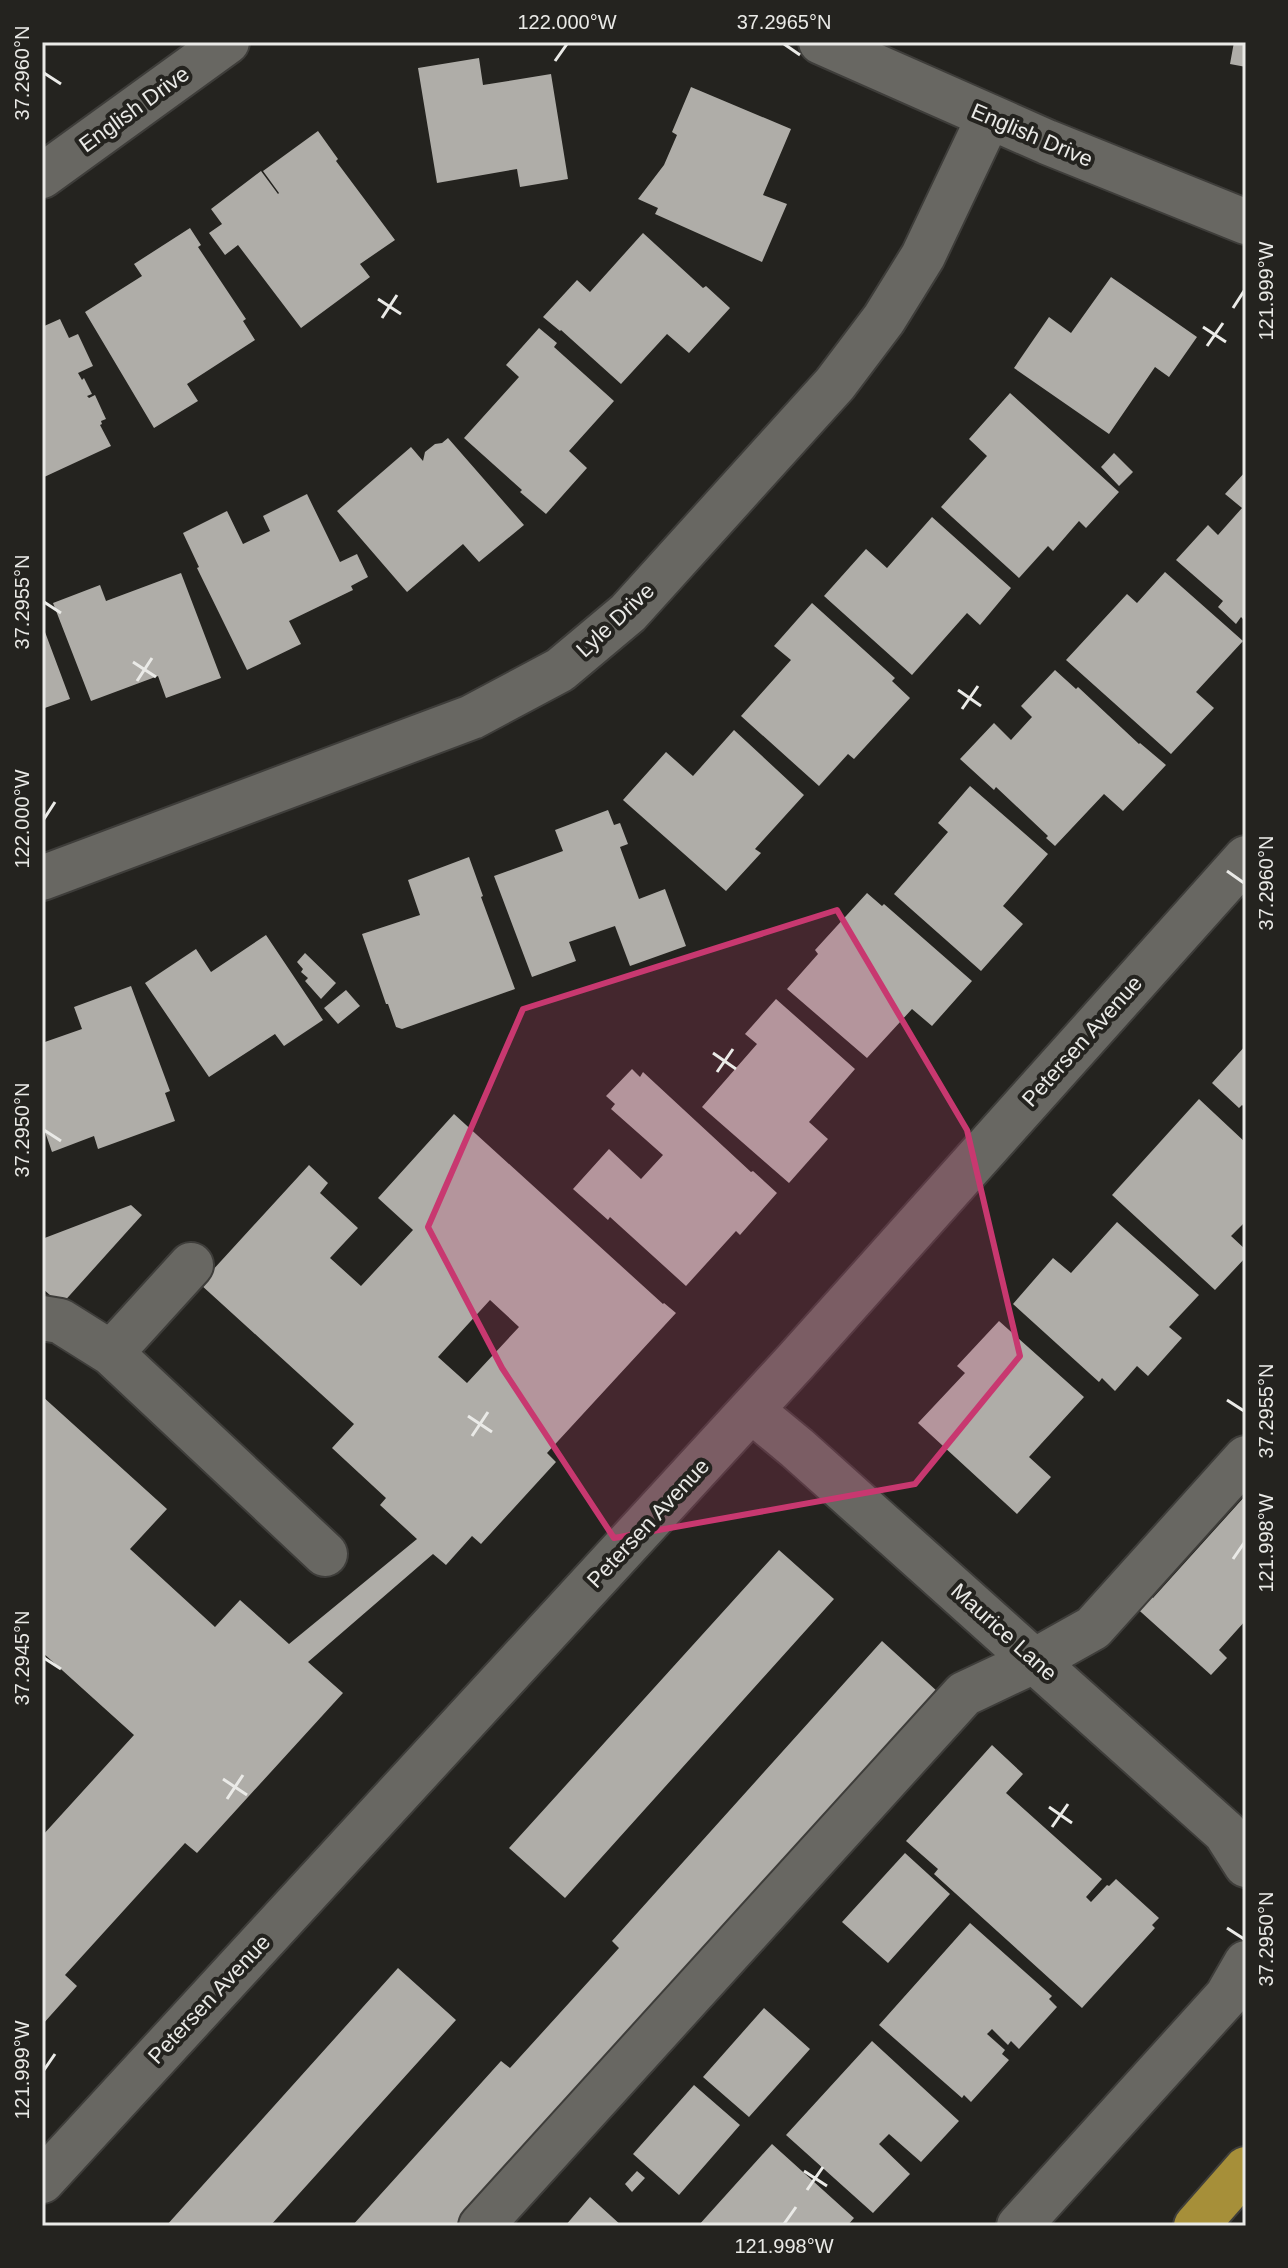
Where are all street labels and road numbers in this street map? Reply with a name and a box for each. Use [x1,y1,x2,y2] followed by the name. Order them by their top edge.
[74,61,194,157] street label: English Drive
[967,98,1097,172] street label: English Drive
[571,578,659,662] street label: Lyle Drive
[1017,971,1147,1111] street label: Petersen Avenue
[582,1453,714,1593] street label: Petersen Avenue
[946,1578,1062,1686] street label: Maurice Lane
[143,1929,275,2069] street label: Petersen Avenue

